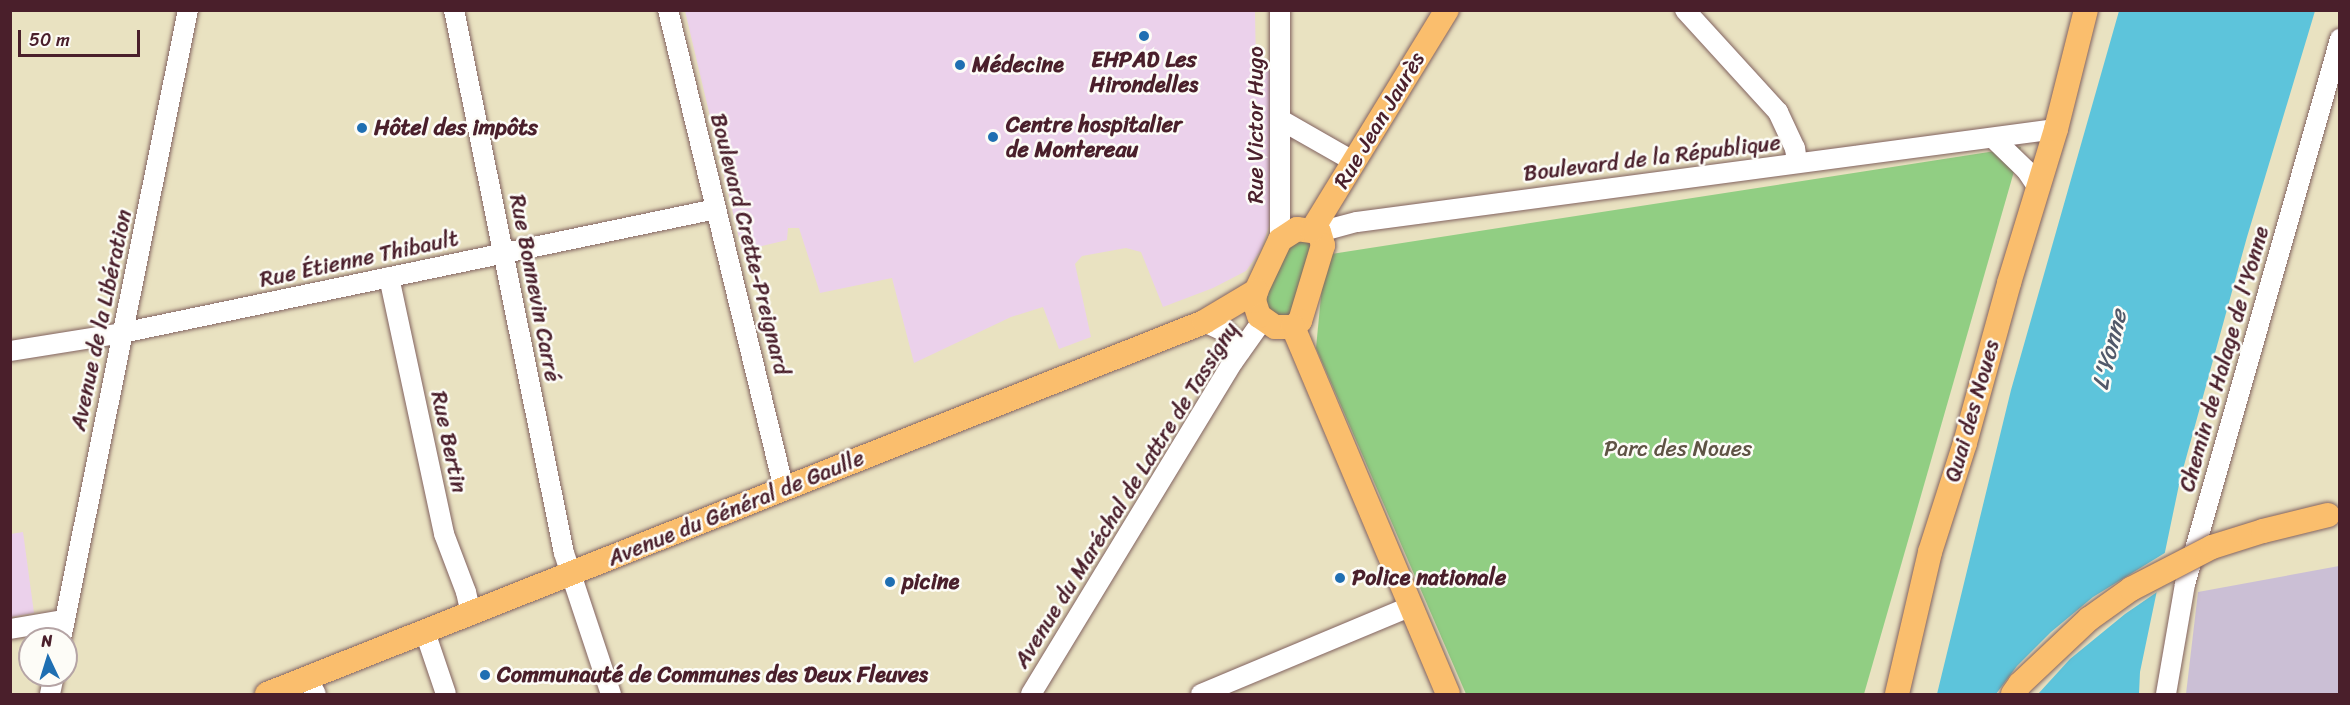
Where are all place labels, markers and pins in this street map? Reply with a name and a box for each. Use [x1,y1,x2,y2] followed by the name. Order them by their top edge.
[1137,29,1151,43] marker: EHPAD Les Hirondelles
[1090,46,1198,98] place label: EHPAD Les Hirondelles
[972,52,1064,78] place label: Médecine
[953,58,967,72] marker: Médecine
[1006,111,1182,162] place label: Centre hospitalier de Montereau
[374,115,537,141] place label: Hôtel des impôts
[355,121,369,135] marker: Hôtel des impôts
[984,128,1002,146] marker: Centre hospitalier de Montereau
[1352,565,1506,591] place label: Police nationale
[902,569,959,595] place label: picine
[1333,571,1347,585] marker: Police nationale
[883,575,897,589] marker: picine
[497,662,930,688] place label: Communauté de Communes des Deux Fleuves
[478,668,492,682] marker: Communauté de Communes des Deux Fleuves

